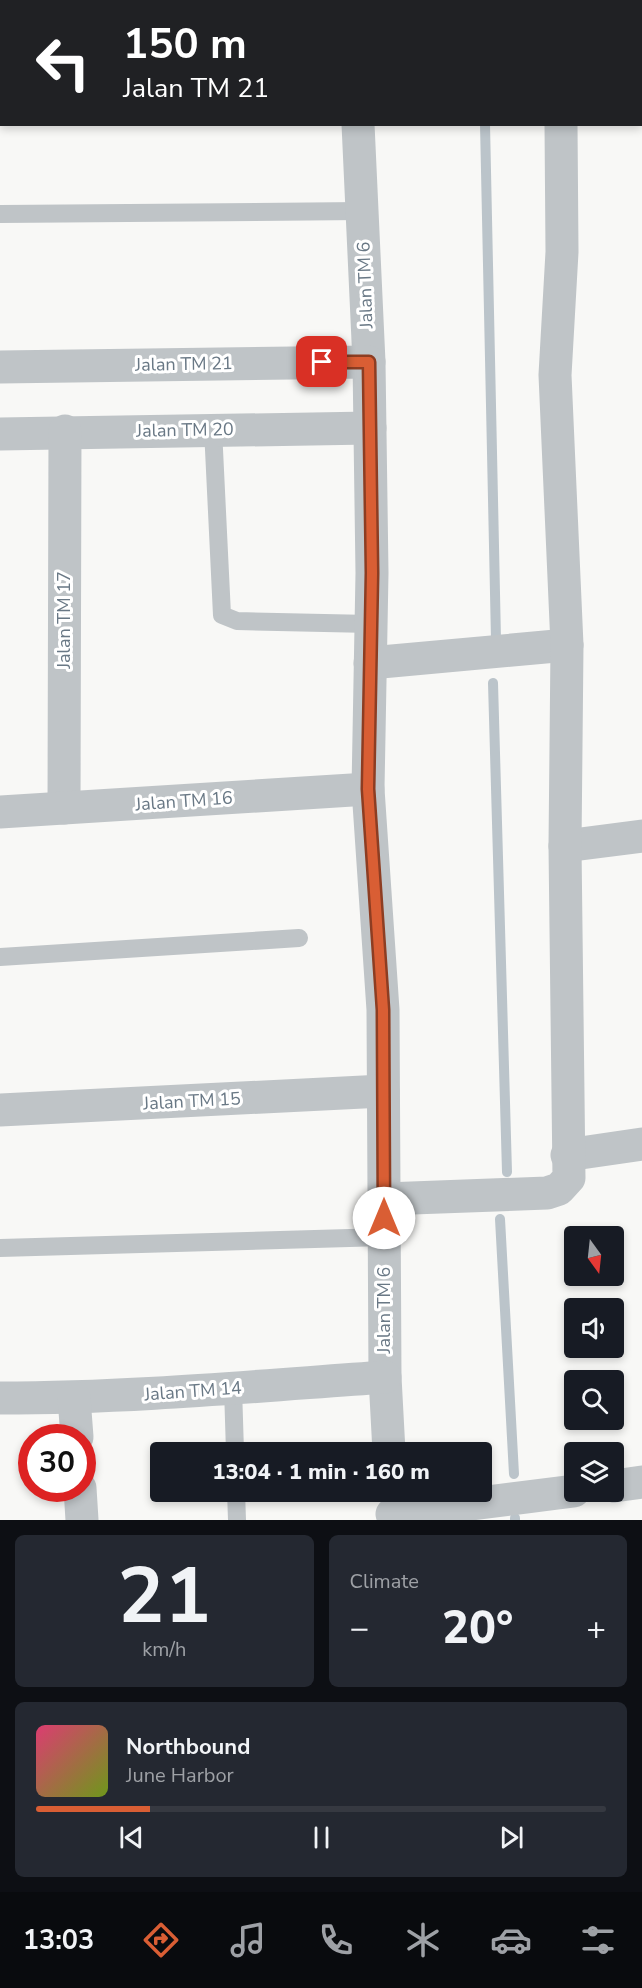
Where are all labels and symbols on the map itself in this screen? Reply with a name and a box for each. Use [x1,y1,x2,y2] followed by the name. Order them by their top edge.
[351,241,379,330] street label: Jalan TM 6
[296,336,347,387] pin
[134,351,233,377] street label: Jalan TM 21
[135,417,234,443] street label: Jalan TM 20
[52,571,76,670] street label: Jalan TM 17
[134,786,233,816] street label: Jalan TM 16
[142,1086,241,1116] street label: Jalan TM 15
[352,1186,416,1250] position arrow
[564,1226,624,1286] north arrow
[372,1267,396,1354] street label: Jalan TM 6
[143,1376,243,1406] street label: Jalan TM 14
[18,1424,96,1502] speed limit sign: 30

